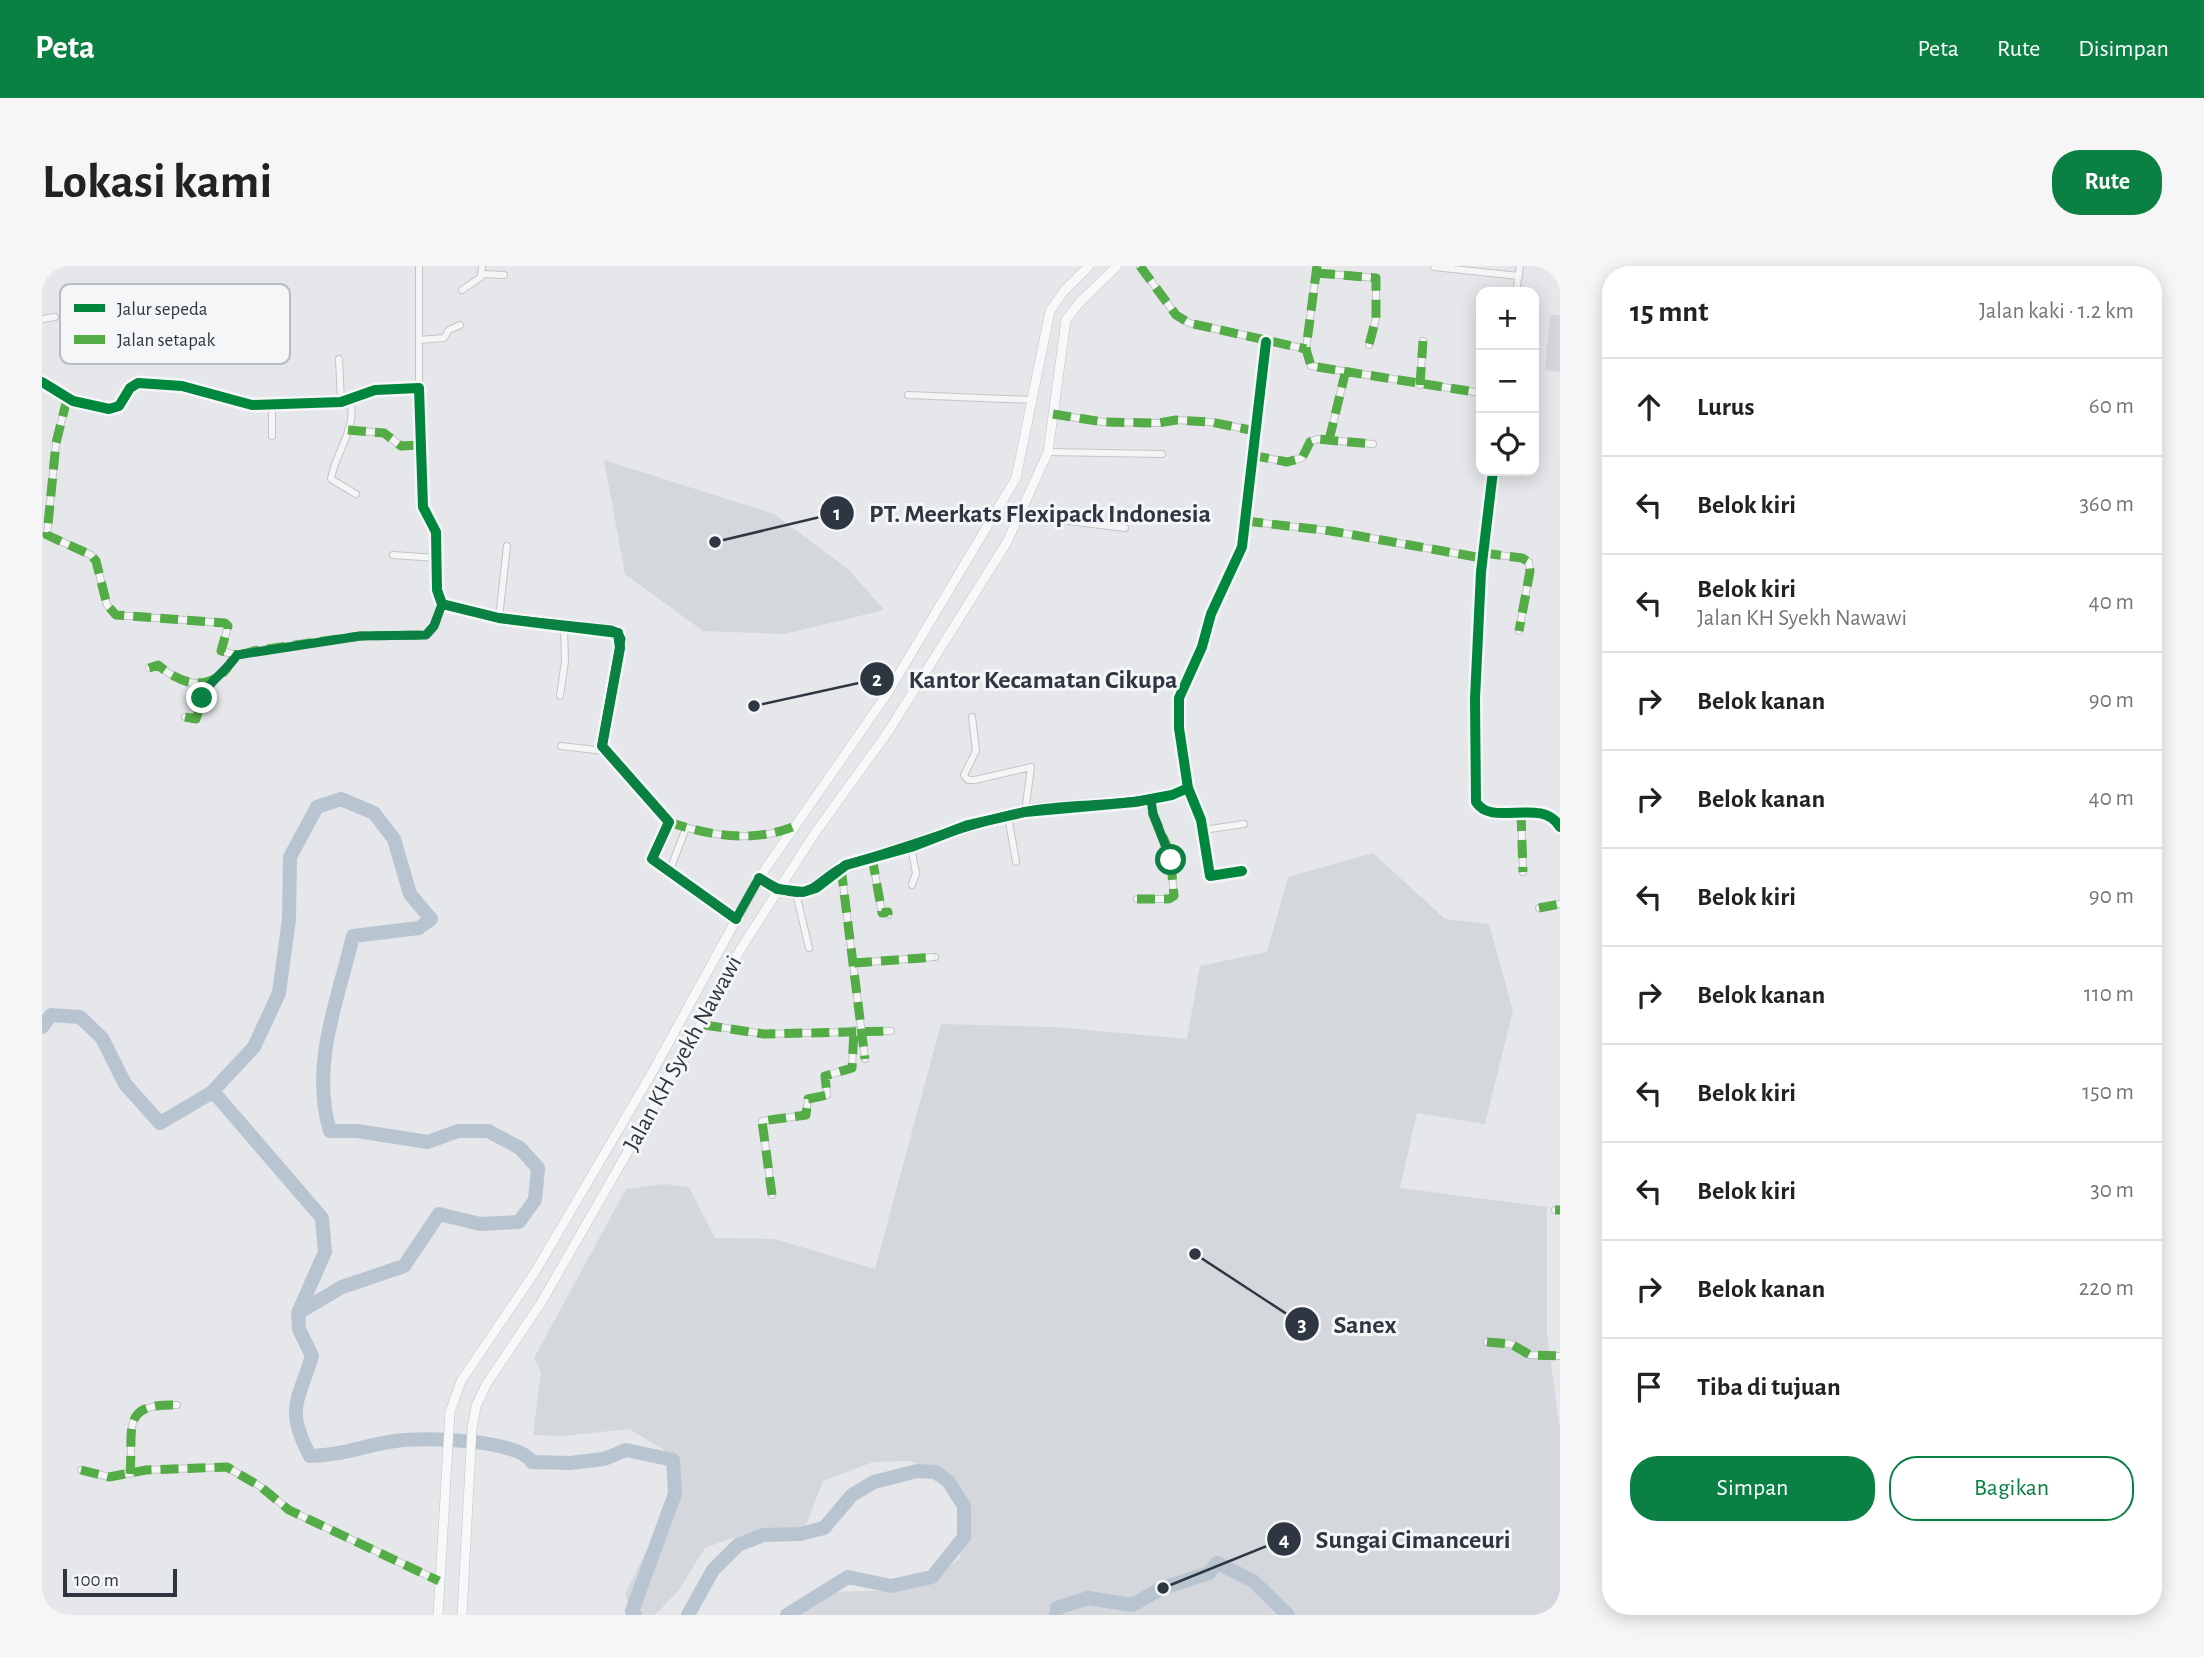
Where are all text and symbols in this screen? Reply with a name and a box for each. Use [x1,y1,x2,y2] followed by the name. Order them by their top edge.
[35,32,95,65] text: Peta
[1918,37,1959,61] text: Peta
[1997,37,2040,61] text: Rute
[2078,37,2169,61] text: Disimpan
[2052,150,2162,215] button: Rute
[42,158,272,207] text: Lokasi kami
[60,284,290,364] legend
[1476,287,1539,476] map controls
[1476,287,1539,350] button: +
[1630,297,1708,327] text: 15 mnt
[117,300,208,319] text: Jalur sepeda
[1979,300,2134,323] text: Jalan kaki · 1.2 km
[117,331,216,350] text: Jalan setapak
[1476,350,1539,413] button: −
[1630,388,1668,426] icon: ahead
[1697,394,1754,420] text: Lurus
[2089,395,2134,418] text: 60 m
[1476,413,1539,476] button: locate
[1630,486,1668,524] icon: left
[820,489,1225,536] callout: PT. Meerkats Flexipack Indonesia
[1697,492,1796,518] text: Belok kiri
[2079,493,2134,516] text: 360 m
[869,501,1211,527] text: PT. Meerkats Flexipack Indonesia
[833,503,841,524] text: 1
[1697,576,1796,602] text: Belok kiri
[1630,584,1668,622] icon: left
[2089,591,2134,614] text: 40 m
[1697,607,1907,630] text: Jalan KH Syekh Nawawi
[860,655,1192,702] callout: Kantor Kecamatan Cikupa
[908,667,1178,693] text: Kantor Kecamatan Cikupa
[872,669,882,690] text: 2
[186,682,217,713] route end
[1630,682,1668,720] icon: right
[1697,688,1825,714] text: Belok kanan
[2089,689,2134,712] text: 90 m
[1630,780,1668,818] icon: right
[1697,786,1825,812] text: Belok kanan
[2089,787,2134,810] text: 40 m
[1155,844,1186,875] route start
[1630,878,1668,916] icon: left
[1697,884,1796,910] text: Belok kiri
[2089,885,2134,908] text: 90 m
[619,952,746,1155] street label: Jalan KH Syekh Nawawi
[1630,976,1668,1014] icon: right
[1697,982,1825,1008] text: Belok kanan
[2084,983,2134,1006] text: 110 m
[1630,1074,1668,1112] icon: left
[1697,1080,1796,1106] text: Belok kiri
[2082,1081,2134,1104] text: 150 m
[1630,1172,1668,1210] icon: left
[1697,1178,1796,1204] text: Belok kiri
[2090,1179,2134,1202] text: 30 m
[1630,1270,1668,1308] icon: right
[1697,1276,1825,1302] text: Belok kanan
[2079,1277,2134,1300] text: 220 m
[1284,1301,1410,1348] callout: Sanex
[1334,1312,1396,1338] text: Sanex
[1297,1314,1307,1335] text: 3
[1630,1368,1668,1406] icon: arrive
[1697,1374,1841,1400] text: Tiba di tujuan
[1630,1456,1875,1521] button: Simpan
[1889,1456,2134,1521] button: Bagikan
[1266,1515,1524,1562] callout: Sungai Cimanceuri
[1316,1527,1510,1553] text: Sungai Cimanceuri
[1279,1529,1289,1550] text: 4
[63,1566,177,1598] scale bar
[74,1571,119,1590] text: 100 m

